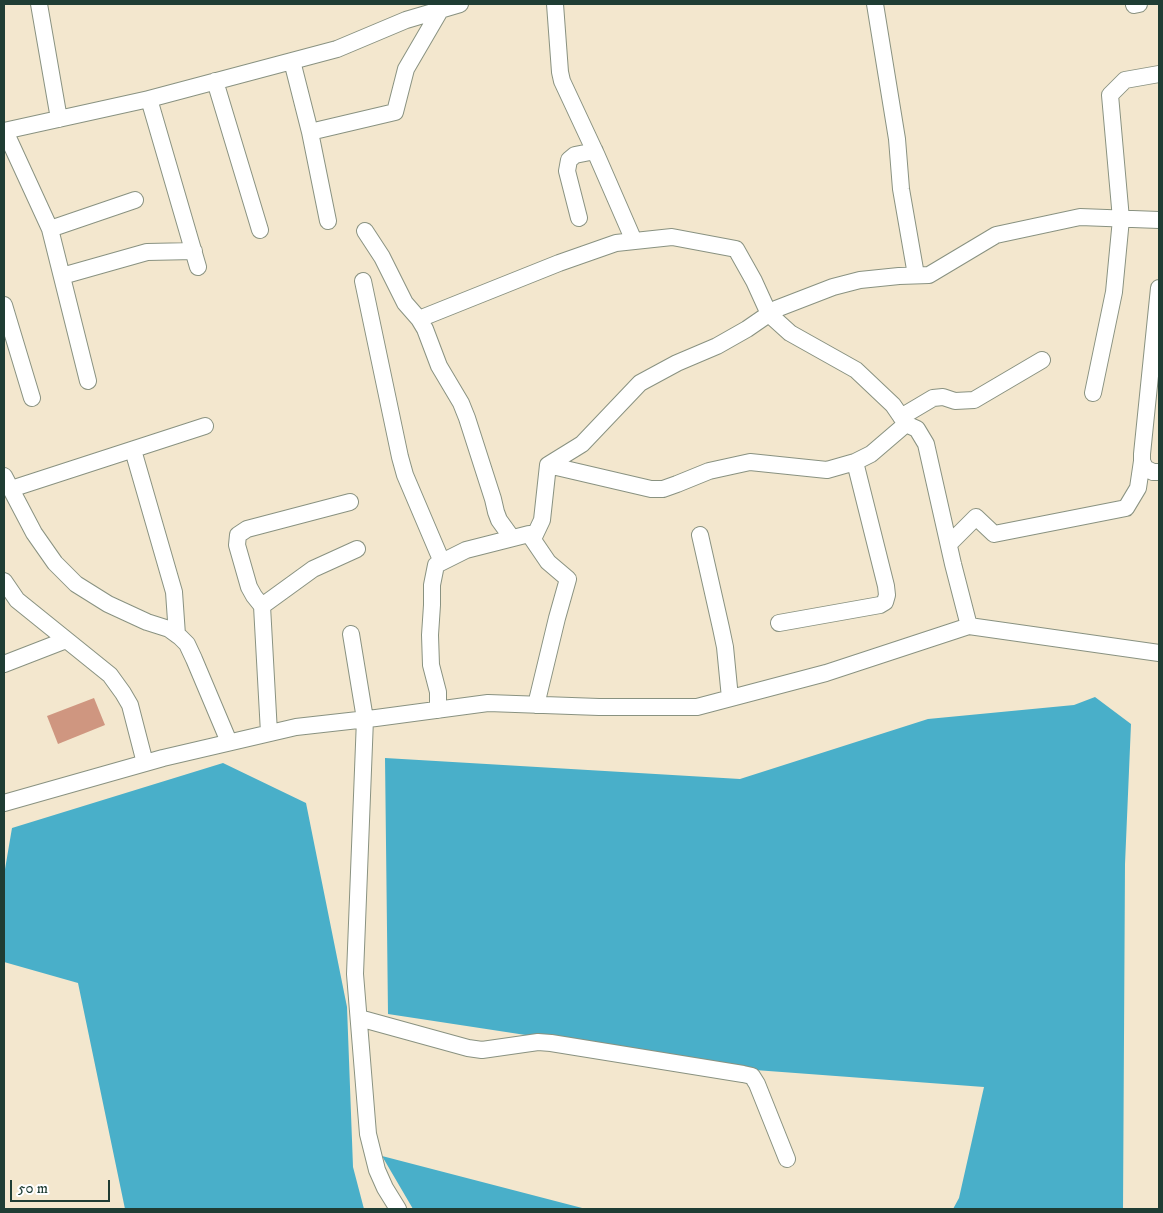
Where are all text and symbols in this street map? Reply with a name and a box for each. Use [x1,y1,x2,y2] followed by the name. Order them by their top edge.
[12,1170,112,1202] scale bar
[18,1179,48,1198] text: 50 m

